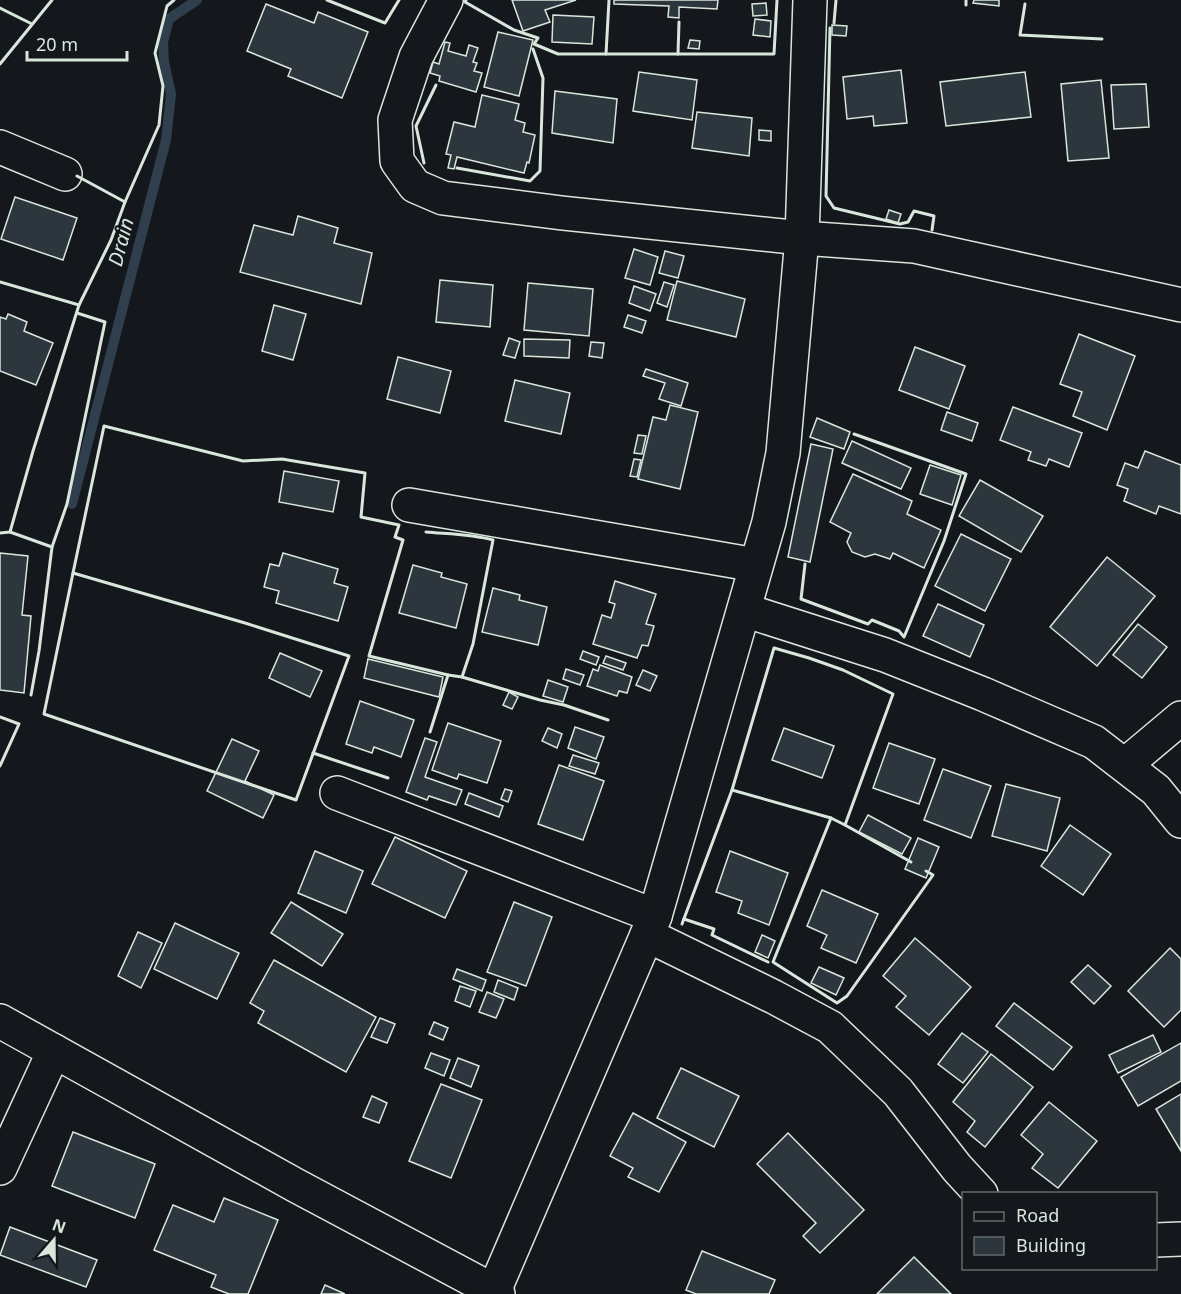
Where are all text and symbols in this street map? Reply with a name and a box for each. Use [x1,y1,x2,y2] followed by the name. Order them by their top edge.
[27,24,128,62] scale bar
[36,32,78,56] text: 20 m
[101,215,140,269] water label: Drain
[962,1192,1157,1270] legend
[1016,1203,1059,1227] text: Road
[24,1210,84,1270] north arrow
[49,1213,69,1238] text: N
[1016,1233,1086,1257] text: Building

